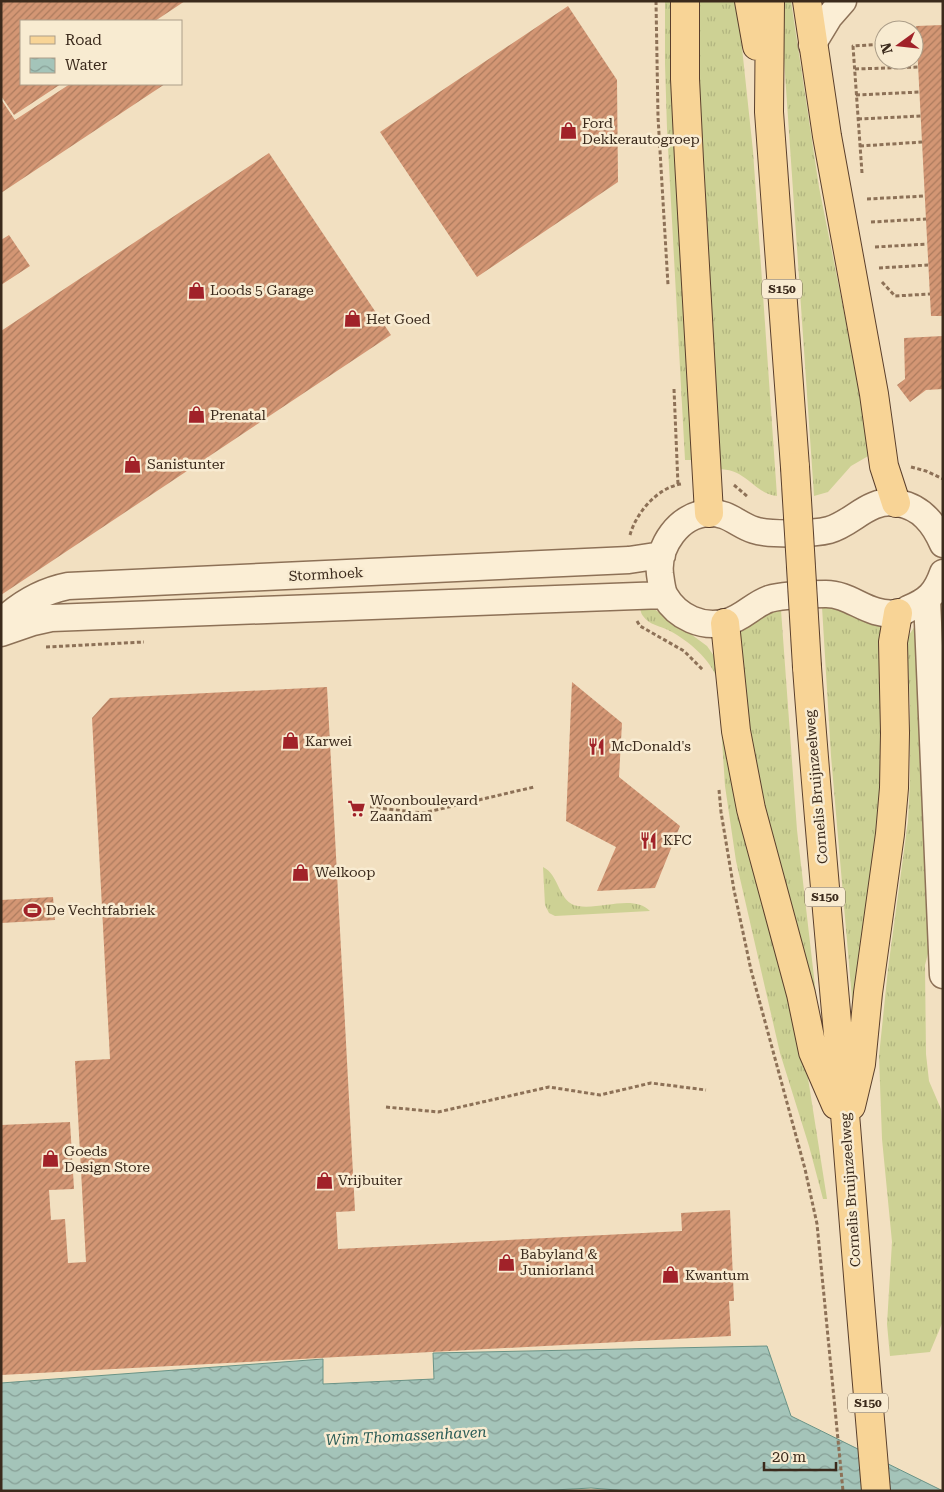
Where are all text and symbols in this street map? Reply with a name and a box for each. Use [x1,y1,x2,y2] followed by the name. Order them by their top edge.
[20,20,182,85] legend
[874,20,924,70] north arrow
[65,31,102,49] text: Road
[877,41,896,56] text: N
[65,56,107,74] text: Water
[582,115,700,147] place label: Ford Dekkerautogroep
[558,121,578,141] shop icon: Ford Dekkerautogroep
[186,280,206,300] shop icon: Loods 5 Garage
[762,280,802,298] road number: S150
[210,282,314,298] place label: Loods 5 Garage
[342,309,362,329] shop icon: Het Goed
[366,311,430,327] place label: Het Goed
[186,405,206,425] shop icon: Prenatal
[210,407,267,423] place label: Prenatal
[123,454,143,474] shop icon: Sanistunter
[147,456,225,472] place label: Sanistunter
[288,564,364,584] street label: Stormhoek
[801,709,831,865] street label: Cornelis Bruijnzeelweg
[281,731,301,751] shop icon: Karwei
[305,733,353,749] place label: Karwei
[587,736,607,756] restaurant icon: McDonald's
[611,738,691,754] place label: McDonald's
[370,792,478,824] place label: Woonboulevard Zaandam
[346,798,366,818] supermarket icon: Woonboulevard Zaandam
[639,830,659,850] restaurant icon: KFC
[663,832,692,848] place label: KFC
[291,862,311,882] shop icon: Welkoop
[315,864,375,880] place label: Welkoop
[805,888,845,906] road number: S150
[22,900,42,920] sports icon: De Vechtfabriek
[46,902,156,918] place label: De Vechtfabriek
[837,1112,863,1268] street label: Cornelis Bruijnzeelweg
[64,1143,150,1175] place label: Goeds Design Store
[40,1149,60,1169] shop icon: Goeds Design Store
[314,1170,334,1190] shop icon: Vrijbuiter
[338,1172,403,1188] place label: Vrijbuiter
[520,1246,598,1278] place label: Babyland & Juniorland
[496,1252,516,1272] shop icon: Babyland & Juniorland
[661,1265,681,1285] shop icon: Kwantum
[685,1267,750,1283] place label: Kwantum
[848,1394,888,1412] road number: S150
[325,1423,487,1449] water label: Wim Thomassenhaven
[764,1440,836,1472] scale bar
[772,1448,807,1466] text: 20 m

